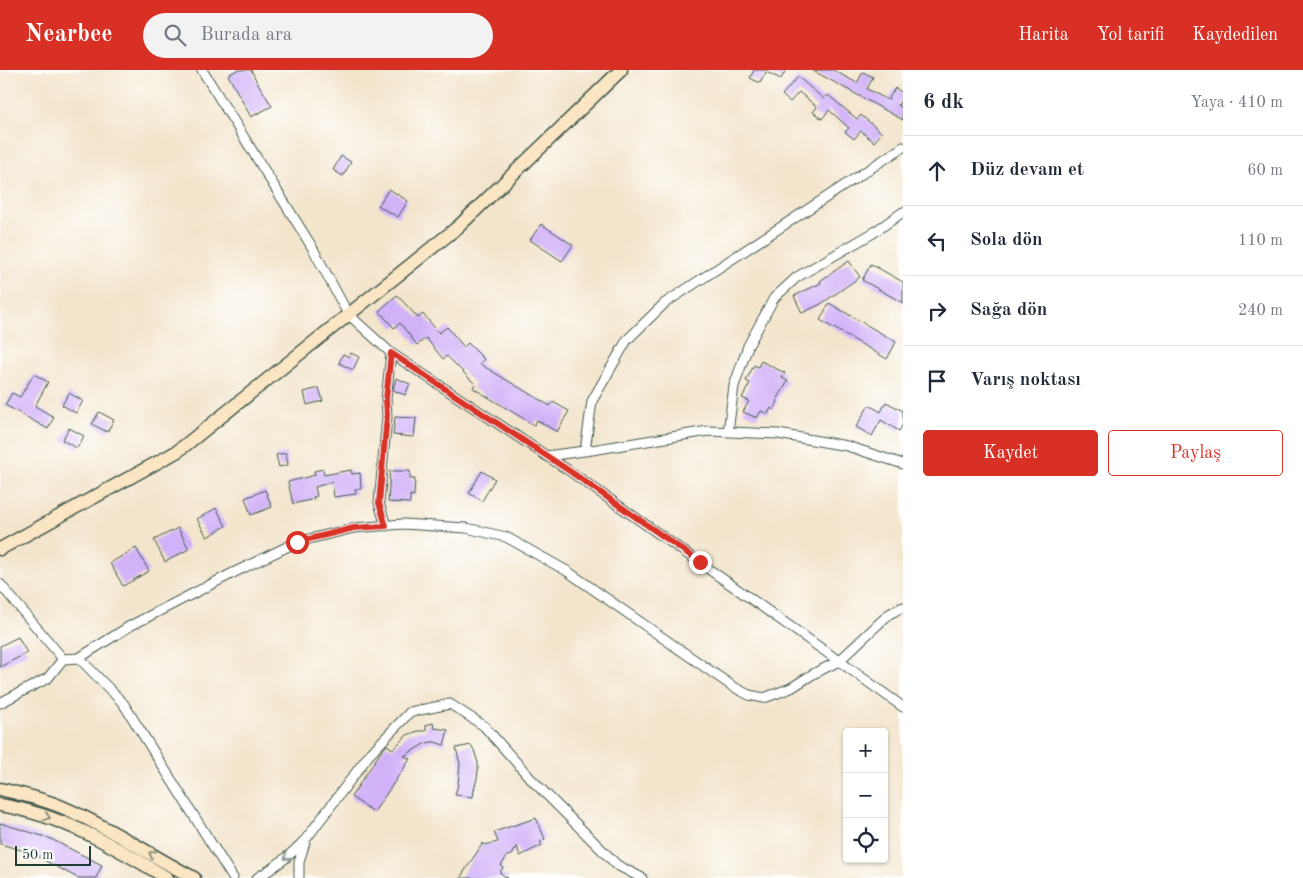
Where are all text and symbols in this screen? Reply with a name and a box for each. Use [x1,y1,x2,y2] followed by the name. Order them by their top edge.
[143,13,493,58] search box
[161,21,189,49] icon: search
[25,23,113,47] text: Nearbee
[201,26,292,45] text: Burada ara
[1018,26,1069,44] text: Harita
[1097,26,1164,44] text: Yol tarifi
[1192,26,1278,44] text: Kaydedilen
[923,92,964,113] text: 6 dk
[1190,95,1283,111] text: Yaya · 410 m
[923,157,951,185] icon: ahead
[970,161,1084,180] text: Düz devam et
[1247,163,1283,179] text: 60 m
[923,227,951,255] icon: left
[970,231,1043,250] text: Sola dön
[1238,233,1283,249] text: 110 m
[923,297,951,325] icon: right
[970,301,1047,320] text: Sağa dön
[1238,303,1283,319] text: 240 m
[923,367,951,395] icon: arrive
[970,371,1081,390] text: Varış noktası
[923,430,1098,476] button: Kaydet
[1108,430,1283,476] button: Paylaş
[286,531,309,554] route start
[689,551,712,574] route end
[843,728,888,863] map controls
[843,728,888,773] button: +
[843,773,888,818] button: −
[42,811,51,821] one-way arrow
[843,818,888,863] button: locate
[15,843,91,866] scale bar
[22,848,53,862] text: 50 m
[148,850,157,860] one-way arrow
[284,851,293,860] one-way arrow

